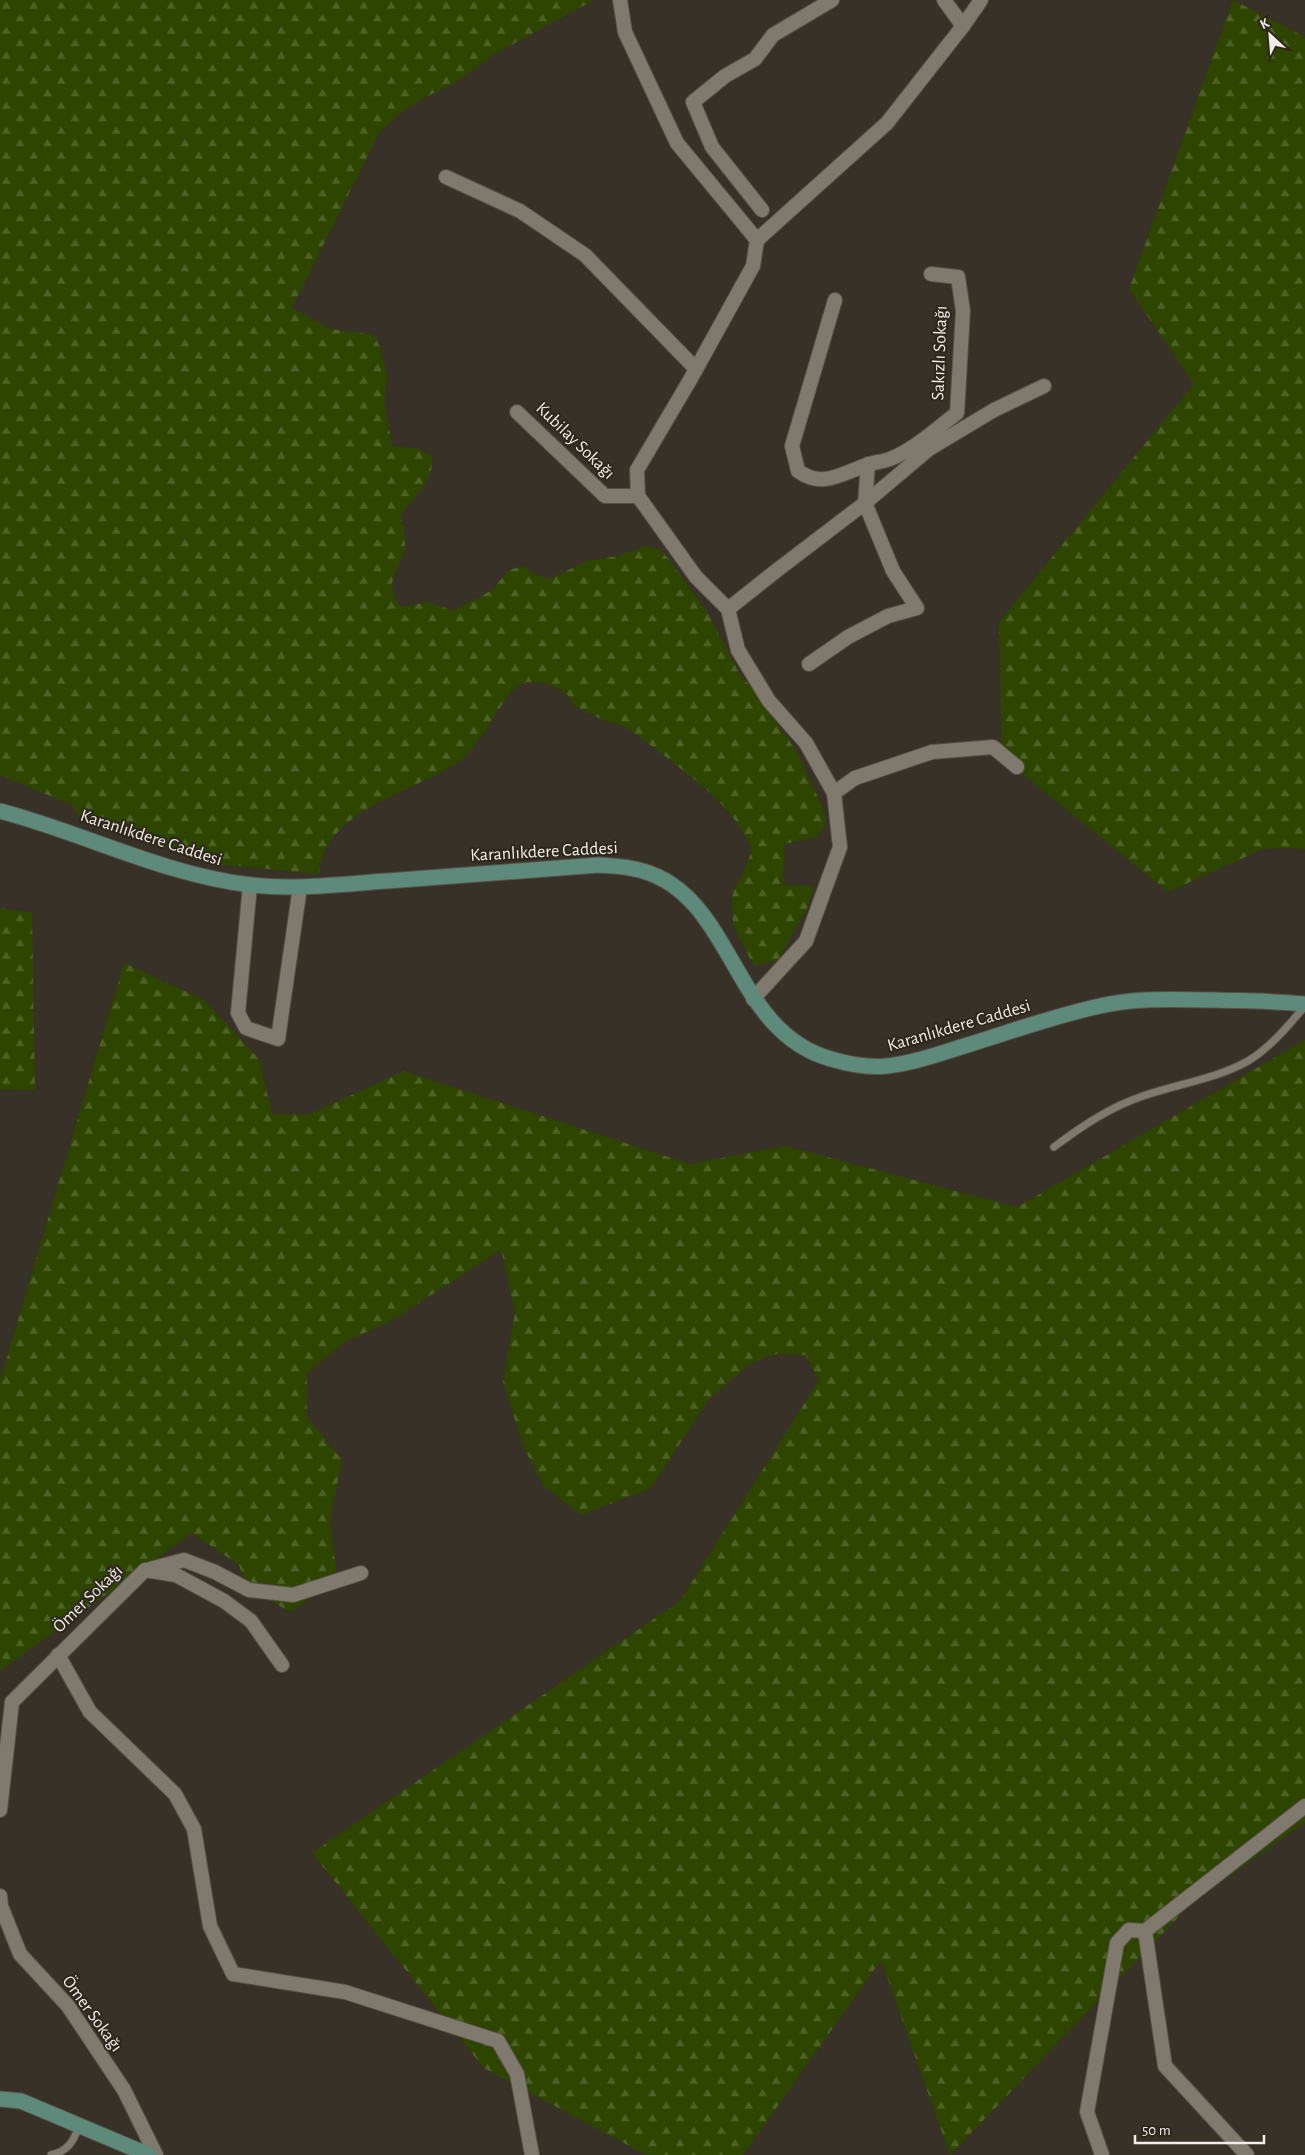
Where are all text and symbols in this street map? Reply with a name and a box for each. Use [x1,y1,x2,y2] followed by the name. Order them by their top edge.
[1245,10,1295,60] north arrow
[1258,16,1272,32] text: K
[929,305,951,401] street label: Sakızlı Sokağı
[532,399,618,483] street label: Kubilay Sokağı
[78,807,224,869] street label: Karanlıkdere Caddesi
[470,839,618,865] street label: Karanlıkdere Caddesi
[885,997,1033,1055] street label: Karanlıkdere Caddesi
[48,1560,126,1636] street label: Ömer Sokağı
[59,1971,127,2055] street label: Ömer Sokağı
[1135,2112,1264,2144] scale bar
[1142,2123,1171,2138] text: 50 m

